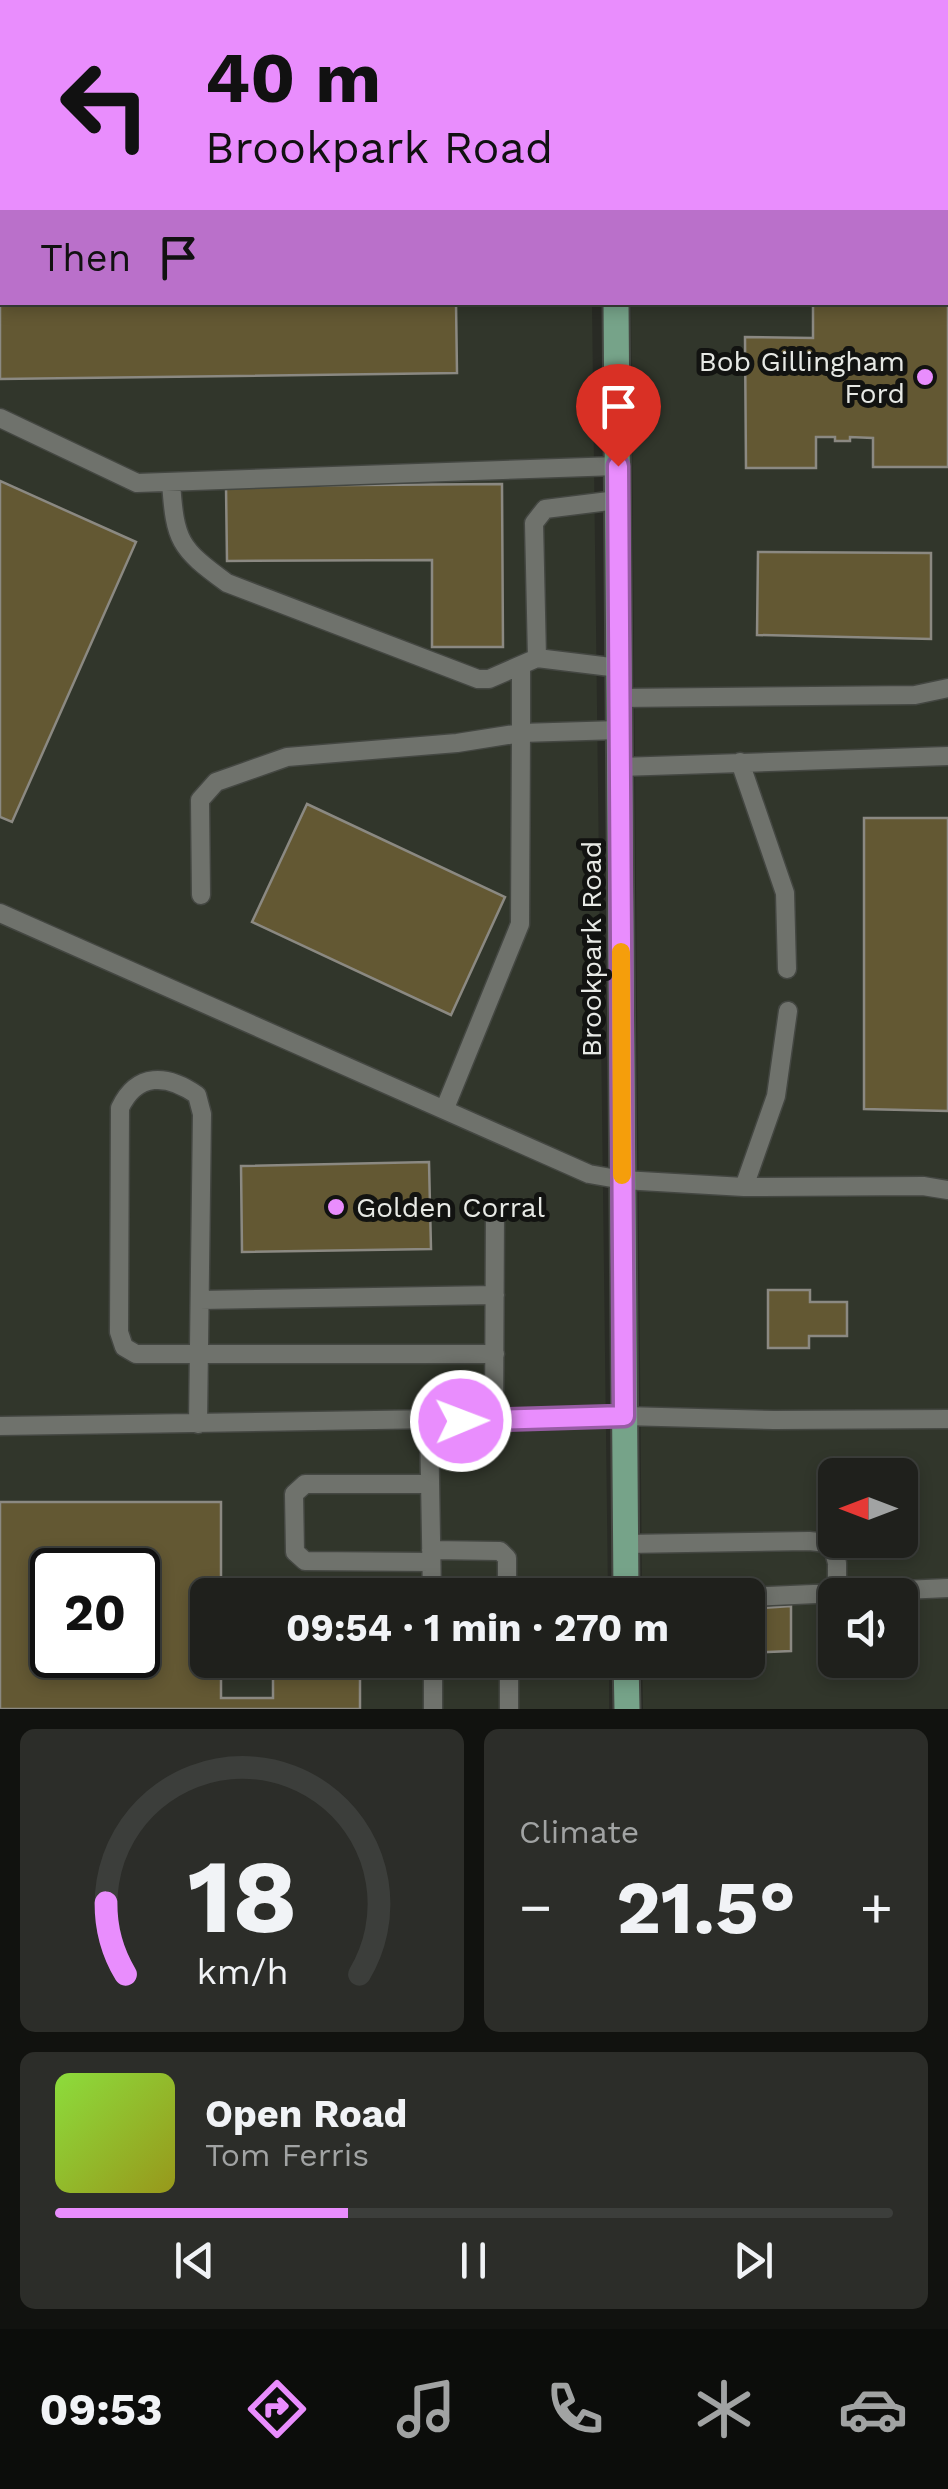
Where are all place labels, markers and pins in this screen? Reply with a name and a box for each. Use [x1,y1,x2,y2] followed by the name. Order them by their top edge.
[698,345,905,410] place label: Bob Gillingham Ford
[576,364,661,467] pin
[914,366,936,388] marker: Bob Gillingham Ford
[356,1191,546,1224] place label: Golden Corral
[325,1196,347,1218] marker: Golden Corral

